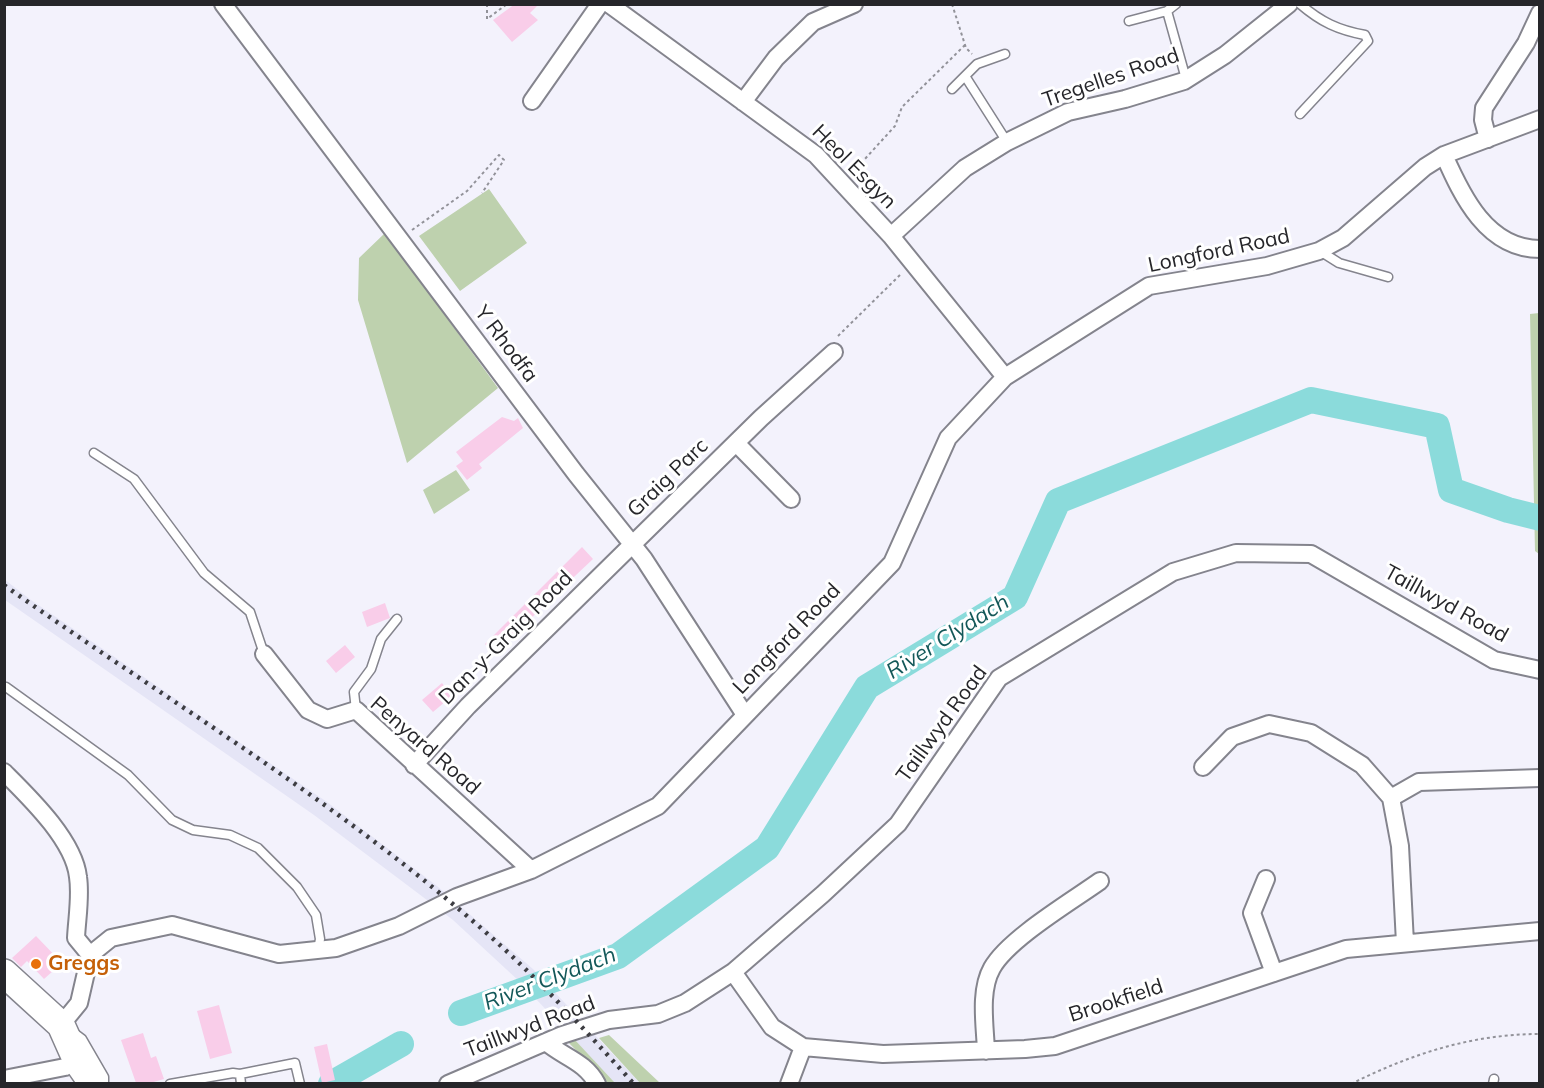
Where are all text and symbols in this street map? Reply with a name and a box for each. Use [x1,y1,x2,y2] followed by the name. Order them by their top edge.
[1039,43,1183,113] street label: Tregelles Road
[807,120,901,214] street label: Heol Esgyn
[1146,224,1292,278] street label: Longford Road
[469,301,543,387] street label: Y Rhodfa
[622,433,714,523] street label: Graig Parc
[1380,560,1512,648] street label: Taillwyd Road
[434,566,578,710] street label: Dan-y-Graig Road
[728,578,846,700] street label: Longford Road
[882,589,1014,685] water label: River Clydach
[891,661,993,787] street label: Taillwyd Road
[365,691,485,801] street label: Penyard Road
[480,942,620,1016] water label: River Clydach
[48,951,120,977] place label: Greggs
[29,957,43,971] marker: Greggs
[1066,974,1166,1028] street label: Brookfield
[461,991,599,1063] street label: Taillwyd Road

